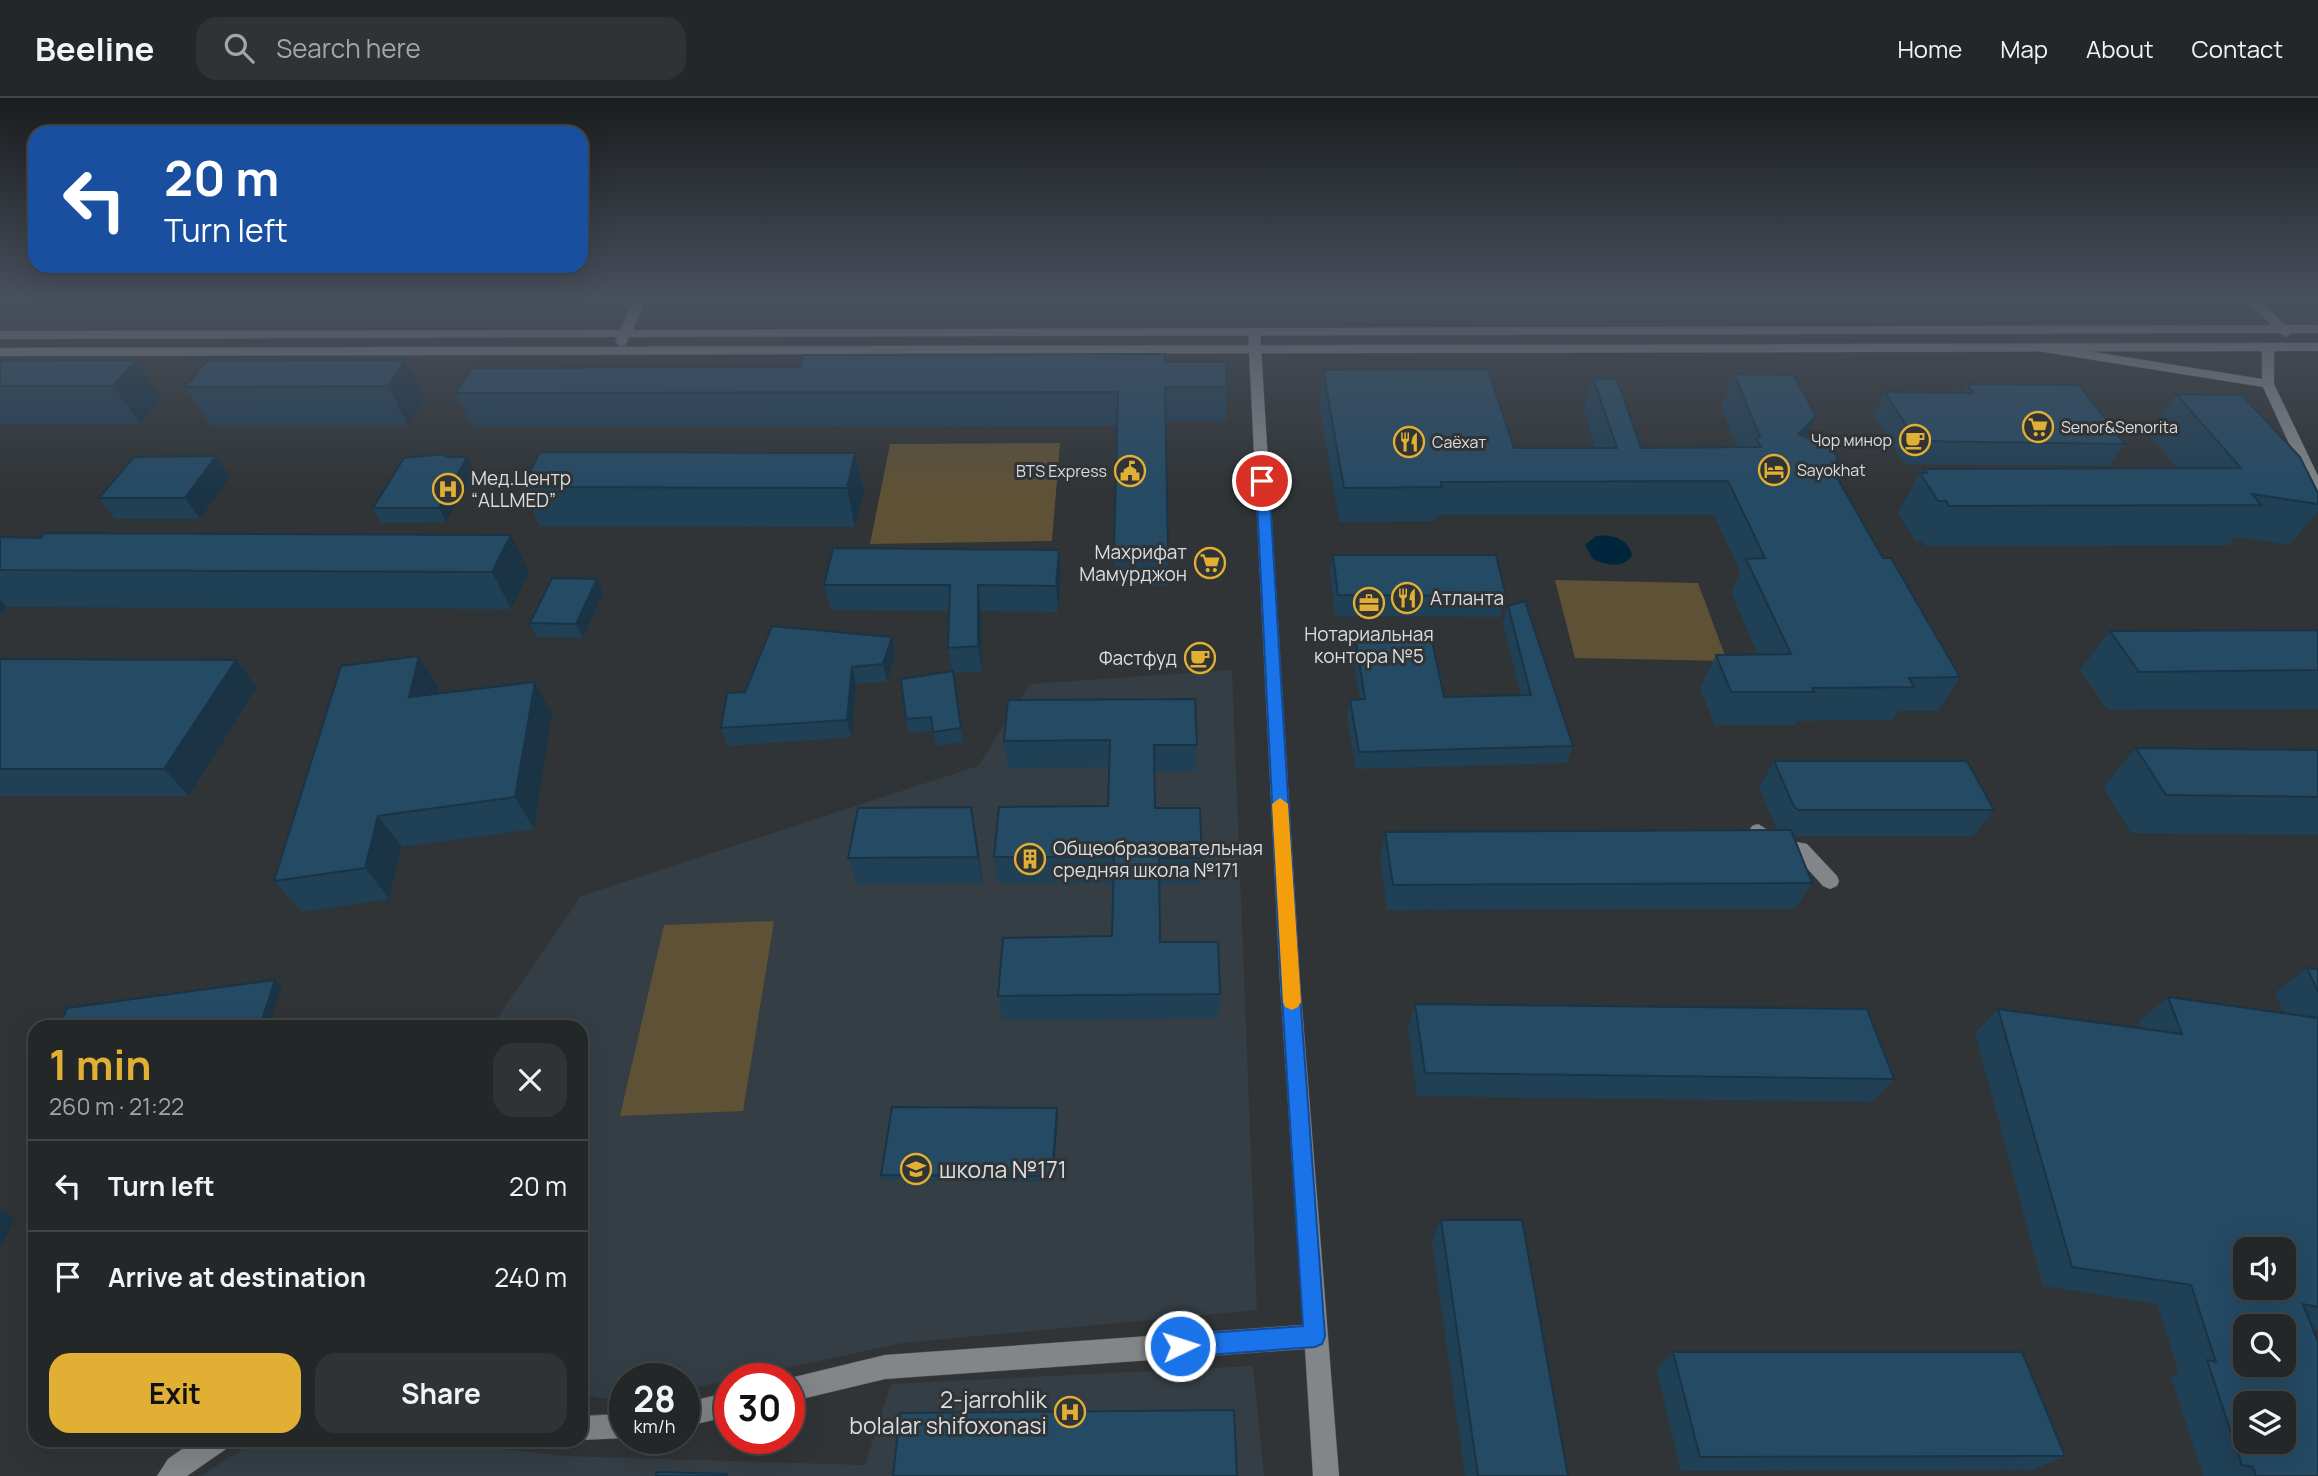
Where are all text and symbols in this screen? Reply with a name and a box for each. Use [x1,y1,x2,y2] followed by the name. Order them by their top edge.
[196,17,686,80] search box
[35,26,154,71] text: Beeline
[220,29,258,67] icon: search
[276,30,421,66] text: Search here
[1897,32,1962,65] text: Home
[2000,32,2048,65] text: Map
[2086,32,2154,65] text: About
[2192,32,2283,65] text: Contact
[164,144,279,211] text: 20 m
[49,154,140,245] icon: left
[164,208,288,252] text: Turn left
[2021,410,2055,444] supermarket icon: Senor&Senorita
[2061,416,2178,438] place label: Senor&Senorita
[1898,423,1932,457] cafe icon: Чор минор
[1392,425,1426,459] restaurant icon: Саёхат
[1811,429,1892,451] place label: Чор минор
[1432,431,1486,453] place label: Саёхат
[1232,451,1292,511] pin
[1757,453,1791,487] hotel icon: Sayokhat
[1113,454,1147,488] public building icon: BTS Express
[1797,459,1866,481] place label: Sayokhat
[1016,460,1107,482] place label: BTS Express
[1243,462,1281,500] icon: arrive
[471,465,571,513] place label: Мед.Центр “ALLMED”
[431,472,465,506] hospital icon: Мед.Центр “ALLMED”
[1079,539,1187,587] place label: Махрифат Мамурджон
[1193,546,1227,580] supermarket icon: Махрифат Мамурджон
[1390,581,1424,615] restaurant icon: Атланта
[1430,585,1504,611] place label: Атланта
[1352,586,1386,620] office icon: Нотариальная контора №5
[1304,621,1434,669] place label: Нотариальная контора №5
[1183,641,1217,675] cafe icon: Фастфуд
[1099,645,1177,671] place label: Фастфуд
[1053,835,1263,883] place label: Общеобразовательная средняя школа №171
[1013,842,1047,876] building icon: Общеобразовательная средняя школа №171
[49,1035,152,1093] text: 1 min
[493,1043,567,1117] button: close
[49,1090,184,1122] text: 260 m · 21:22
[899,1152,933,1186] school or university icon: школа №171
[939,1153,1067,1185] place label: школа №171
[49,1167,87,1205] icon: left
[108,1168,215,1204] text: Turn left
[509,1168,567,1204] text: 20 m
[2233,1237,2296,1454] map controls
[2233,1237,2296,1300] button: sound
[49,1258,87,1296] icon: arrive
[108,1259,366,1295] text: Arrive at destination
[494,1259,567,1295] text: 240 m
[1143,1309,1217,1383] position arrow
[2233,1314,2296,1377] button: search
[49,1353,301,1433] button: Exit
[315,1353,567,1433] button: Share
[714,1363,805,1454] speed limit sign: 30
[633,1375,676,1423] text: 28
[849,1383,1048,1441] place label: 2-jarrohlik bolalar shifoxonasi
[2233,1391,2296,1454] button: layers
[1053,1395,1087,1429] hospital icon: 2-jarrohlik bolalar shifoxonasi
[634,1414,675,1438] text: km/h

